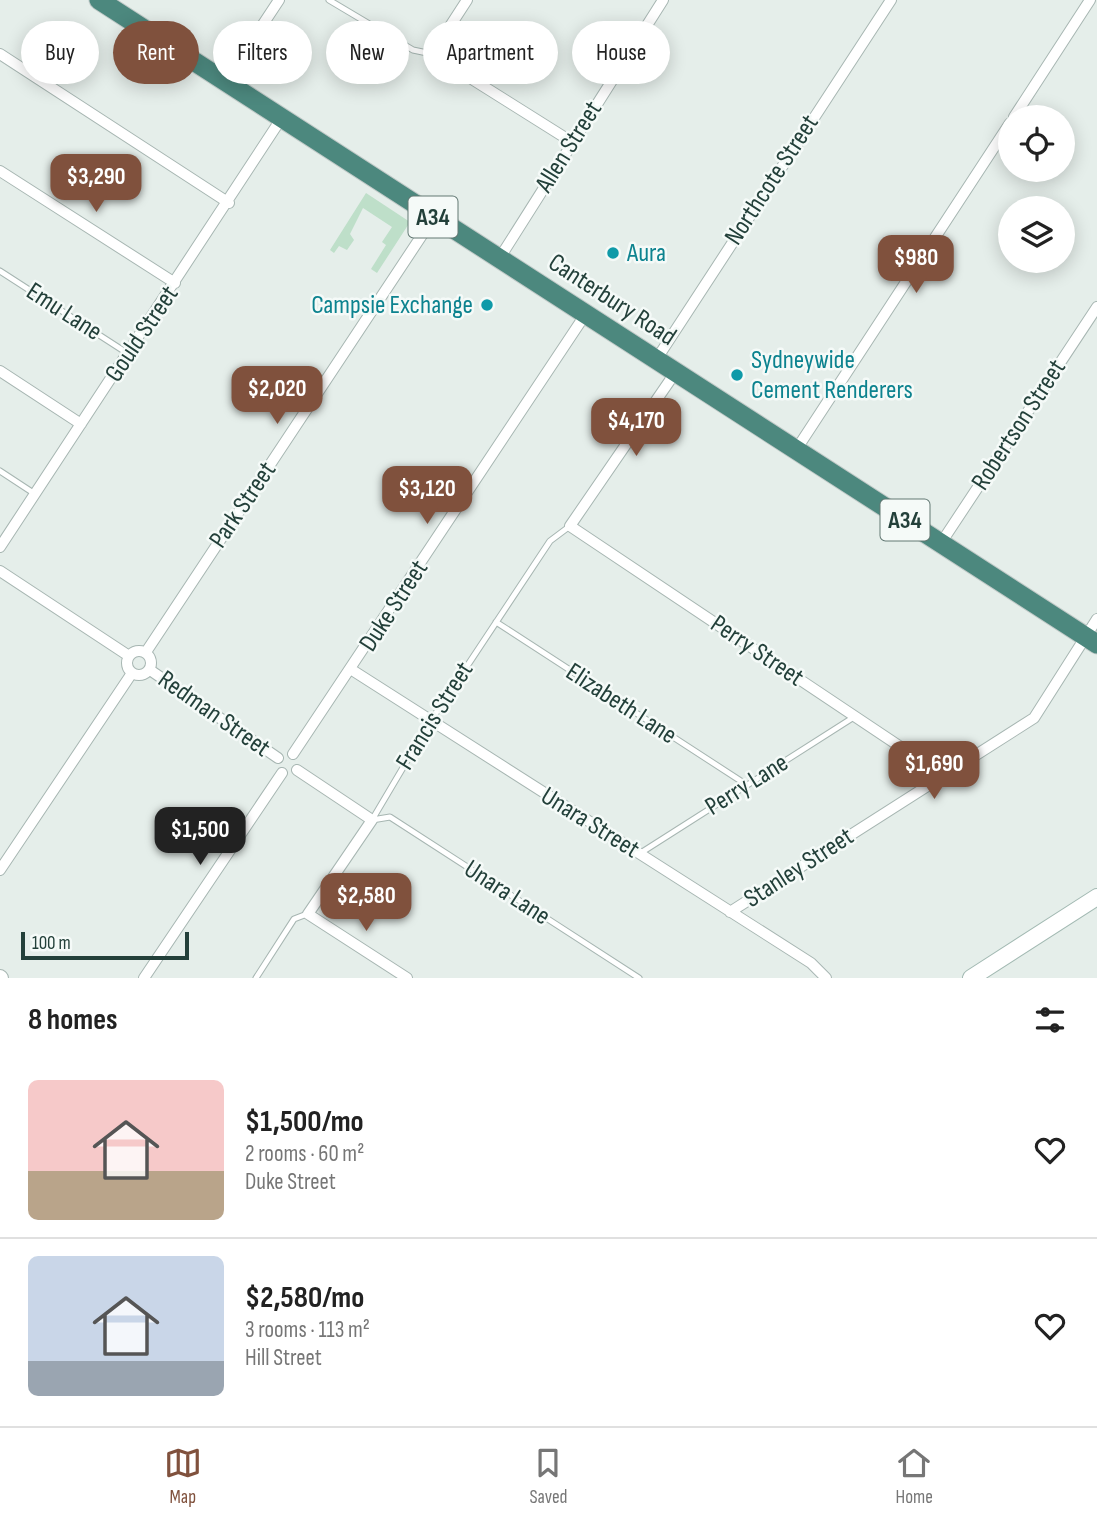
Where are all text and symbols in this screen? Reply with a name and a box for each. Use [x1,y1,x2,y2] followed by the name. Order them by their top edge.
[21,21,99,84] chip: Buy
[113,21,199,84] chip: Rent
[213,21,312,84] chip: Filters
[326,21,409,84] chip: New
[423,21,558,84] chip: Apartment
[572,21,670,84] chip: House
[528,96,609,199] street label: Allen Street
[998,105,1075,273] map controls
[998,105,1075,182] button: locate
[718,109,826,251] street label: Northcote Street
[39,154,153,214] pin: $3,290
[66,163,126,191] text: $3,290
[408,196,458,238] road number: A34
[998,196,1075,273] button: layers
[875,236,957,295] pin: $980
[626,238,666,269] place label: Aura
[894,244,938,272] text: $980
[605,245,621,261] marker: Aura
[542,247,682,353] street label: Canterbury Road
[20,276,108,348] street label: Emu Lane
[99,280,185,388] street label: Gould Street
[311,290,473,321] place label: Campsie Exchange
[479,297,495,313] marker: Campsie Exchange
[751,345,913,406] place label: Sydneywide Cement Renderers
[965,354,1073,496] street label: Robertson Street
[220,366,334,426] pin: $2,020
[729,367,745,383] marker: Sydneywide Cement Renderers
[248,375,306,403] text: $2,020
[579,398,693,458] pin: $4,170
[607,407,665,435] text: $4,170
[203,456,283,554] street label: Park Street
[370,466,484,526] pin: $3,120
[398,475,456,503] text: $3,120
[880,500,930,540] road number: A34
[353,554,435,657] street label: Duke Street
[705,609,809,693] street label: Perry Street
[390,656,480,776] street label: Francis Street
[560,657,682,751] street label: Elizabeth Lane
[152,664,276,764] street label: Redman Street
[877,742,991,801] pin: $1,690
[700,747,794,823] street label: Perry Lane
[904,750,964,778] text: $1,690
[535,781,645,865] street label: Unara Street
[143,808,257,867] pin: $1,500
[171,816,229,844] text: $1,500
[738,821,860,915] street label: Stanley Street
[458,854,556,932] street label: Unara Lane
[309,874,423,933] pin: $2,580
[336,882,396,910] text: $2,580
[21,929,189,961] scale bar
[32,932,71,955] text: 100 m
[1031,1001,1069,1039] icon: filters
[28,1002,117,1038] text: 8 homes
[245,1104,364,1140] text: $1,500/mo
[84,1108,168,1192] icon: home
[1031,1131,1069,1169] icon: heart
[245,1140,364,1168] text: 2 rooms · 60 m²
[245,1168,336,1196] text: Duke Street
[245,1280,364,1316] text: $2,580/mo
[84,1284,168,1368] icon: home
[1031,1307,1069,1345] icon: heart
[245,1316,370,1344] text: 3 rooms · 113 m²
[245,1344,322,1372] text: Hill Street
[164,1444,202,1509] tab: Map
[529,1444,568,1509] tab: Saved
[895,1444,933,1509] tab: Home

